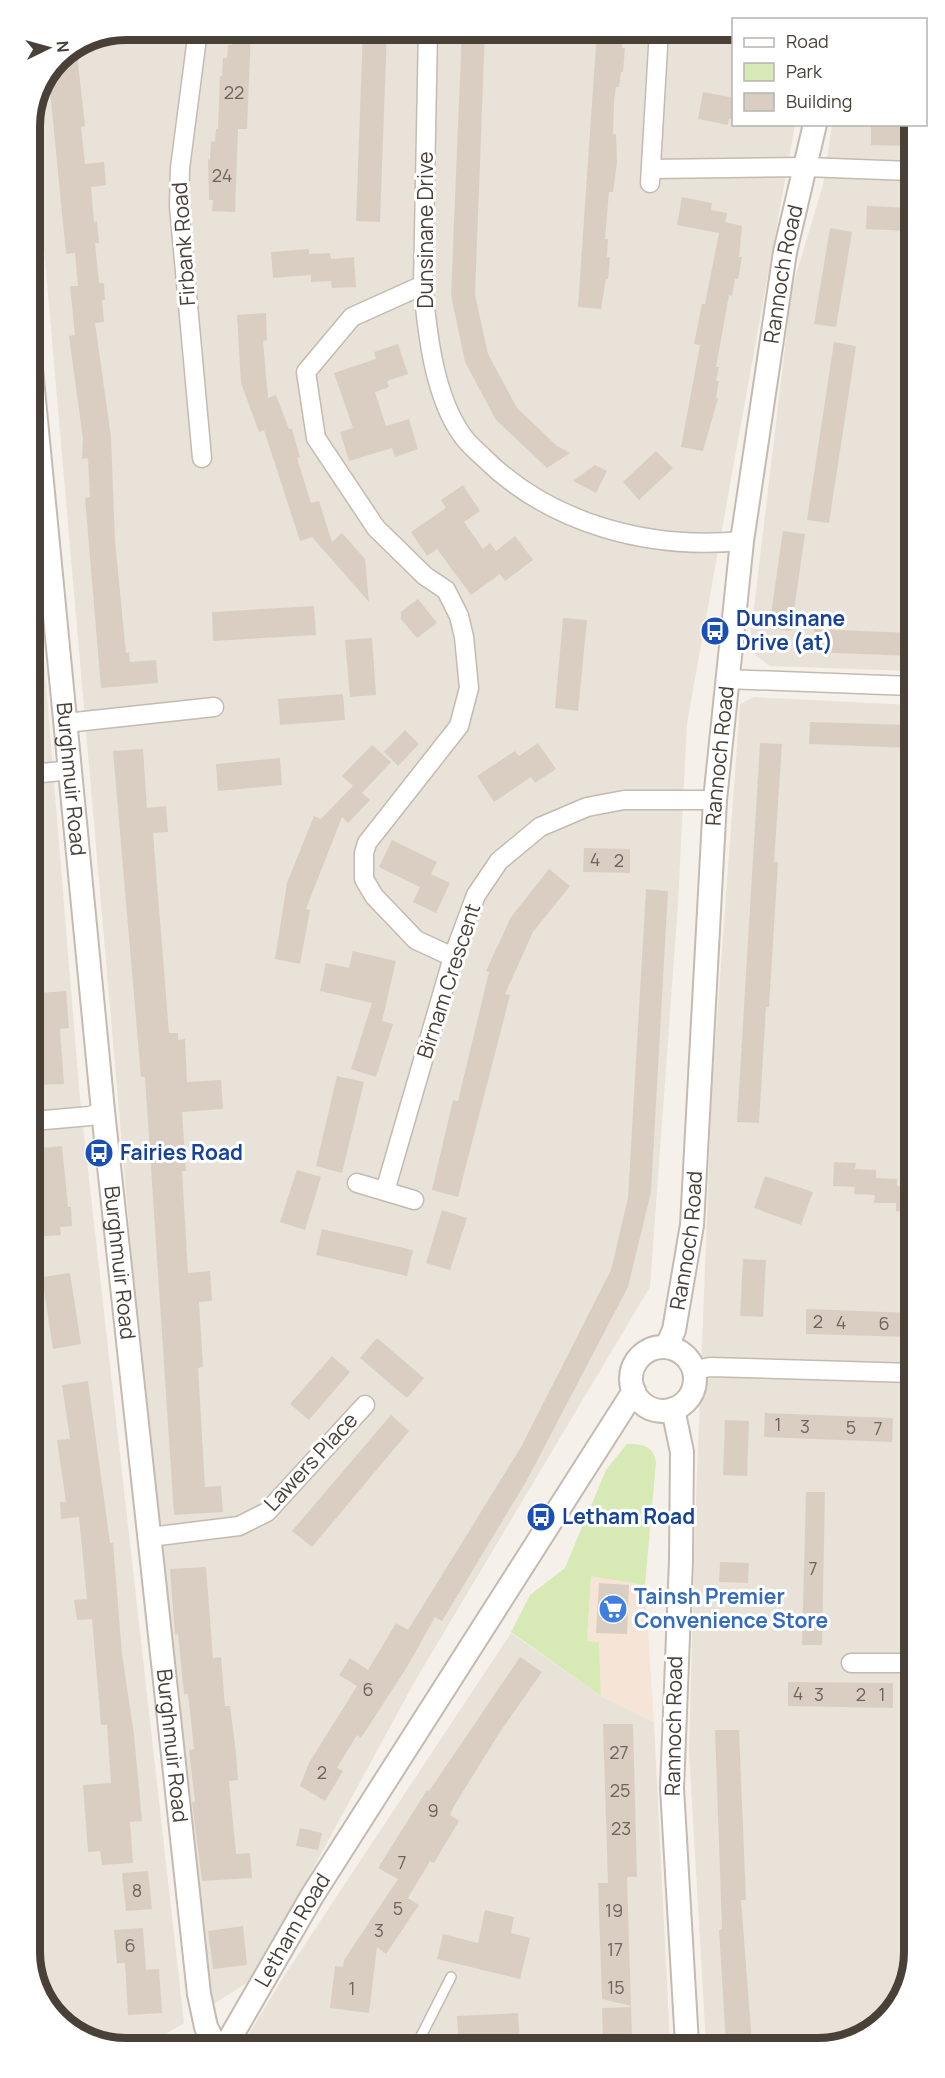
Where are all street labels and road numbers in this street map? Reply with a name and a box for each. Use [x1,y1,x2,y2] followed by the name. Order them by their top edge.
[411,151,439,309] street label: Dunsinane Drive
[165,181,201,307] street label: Firbank Road
[757,202,809,345] street label: Rannoch Road
[699,685,740,826] street label: Rannoch Road
[50,701,93,857] street label: Burghmuir Road
[410,900,486,1062] street label: Birnam Crescent
[663,1170,708,1312] street label: Rannoch Road
[98,1184,143,1341] street label: Burghmuir Road
[257,1406,363,1517] street label: Lawers Place
[658,1656,688,1796] street label: Rannoch Road
[151,1667,195,1824] street label: Burghmuir Road
[248,1867,336,1992] street label: Letham Road

